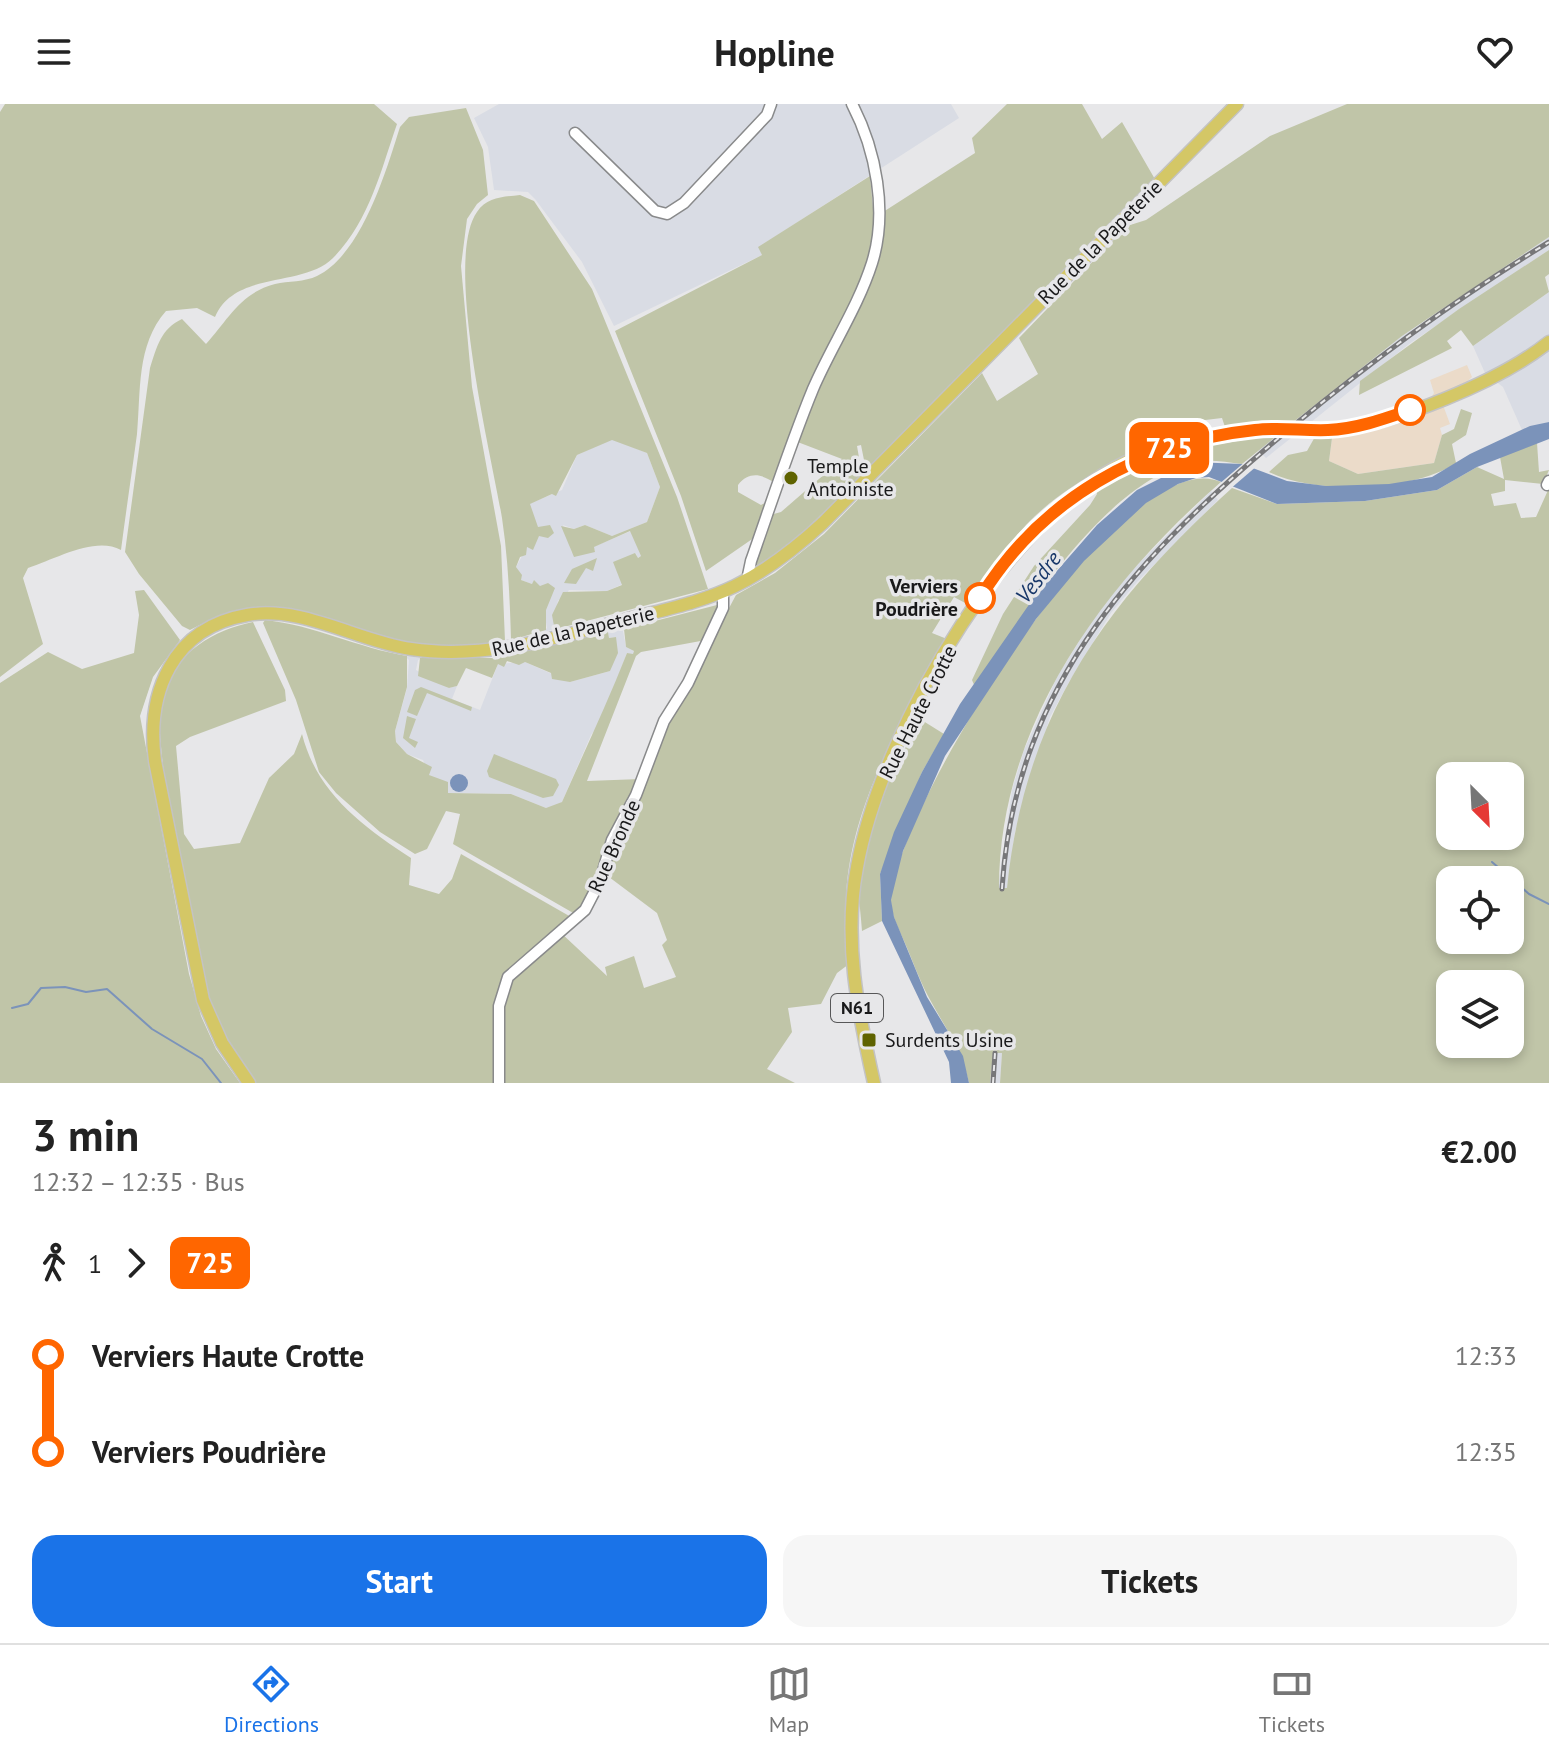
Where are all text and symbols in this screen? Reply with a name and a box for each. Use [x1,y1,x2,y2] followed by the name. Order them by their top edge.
[714,29,835,76] text: Hopline
[32,30,76,74] icon: menu
[1473,30,1517,74] icon: heart
[1032,174,1168,310] street label: Rue de la Papeterie
[1395,395,1425,425] unlabelled marker
[1123,422,1215,474] line badge: 725
[1145,429,1193,466] text: 725
[807,453,894,502] place label: Temple Antoiniste
[782,469,800,487] marker: Temple Antoiniste
[1009,545,1068,609] water label: Vesdre
[875,573,958,622] place label: Verviers Poudrière
[965,583,995,613] marker: Verviers Poudrière
[489,600,657,662] street label: Rue de la Papeterie
[873,641,963,783] street label: Rue Haute Crotte
[1436,762,1524,850] north arrow
[1436,762,1524,1058] map controls
[582,795,646,897] street label: Rue Bronde
[1436,866,1524,954] button: locate
[1436,970,1524,1058] button: layers
[831,994,883,1022] road number: N61
[885,1027,1014,1053] place label: Surdents Usine
[860,1031,878,1049] marker: Surdents Usine
[32,1106,139,1163] text: 3 min
[1442,1132,1517,1171] text: €2.00
[32,1165,245,1198] text: 12:32 – 12:35 · Bus
[32,1241,76,1285] icon: walk
[114,1241,158,1285] icon: forward
[186,1244,234,1281] text: 725
[88,1247,102,1280] text: 1
[92,1336,364,1375] text: Verviers Haute Crotte
[1455,1339,1517,1372] text: 12:33
[92,1432,326,1471] text: Verviers Poudrière
[1455,1435,1517,1468] text: 12:35
[32,1535,767,1627] button: Start
[783,1535,1517,1627] button: Tickets
[224,1662,319,1738] tab: Directions
[767,1662,811,1738] tab: Map
[1259,1662,1325,1738] tab: Tickets

